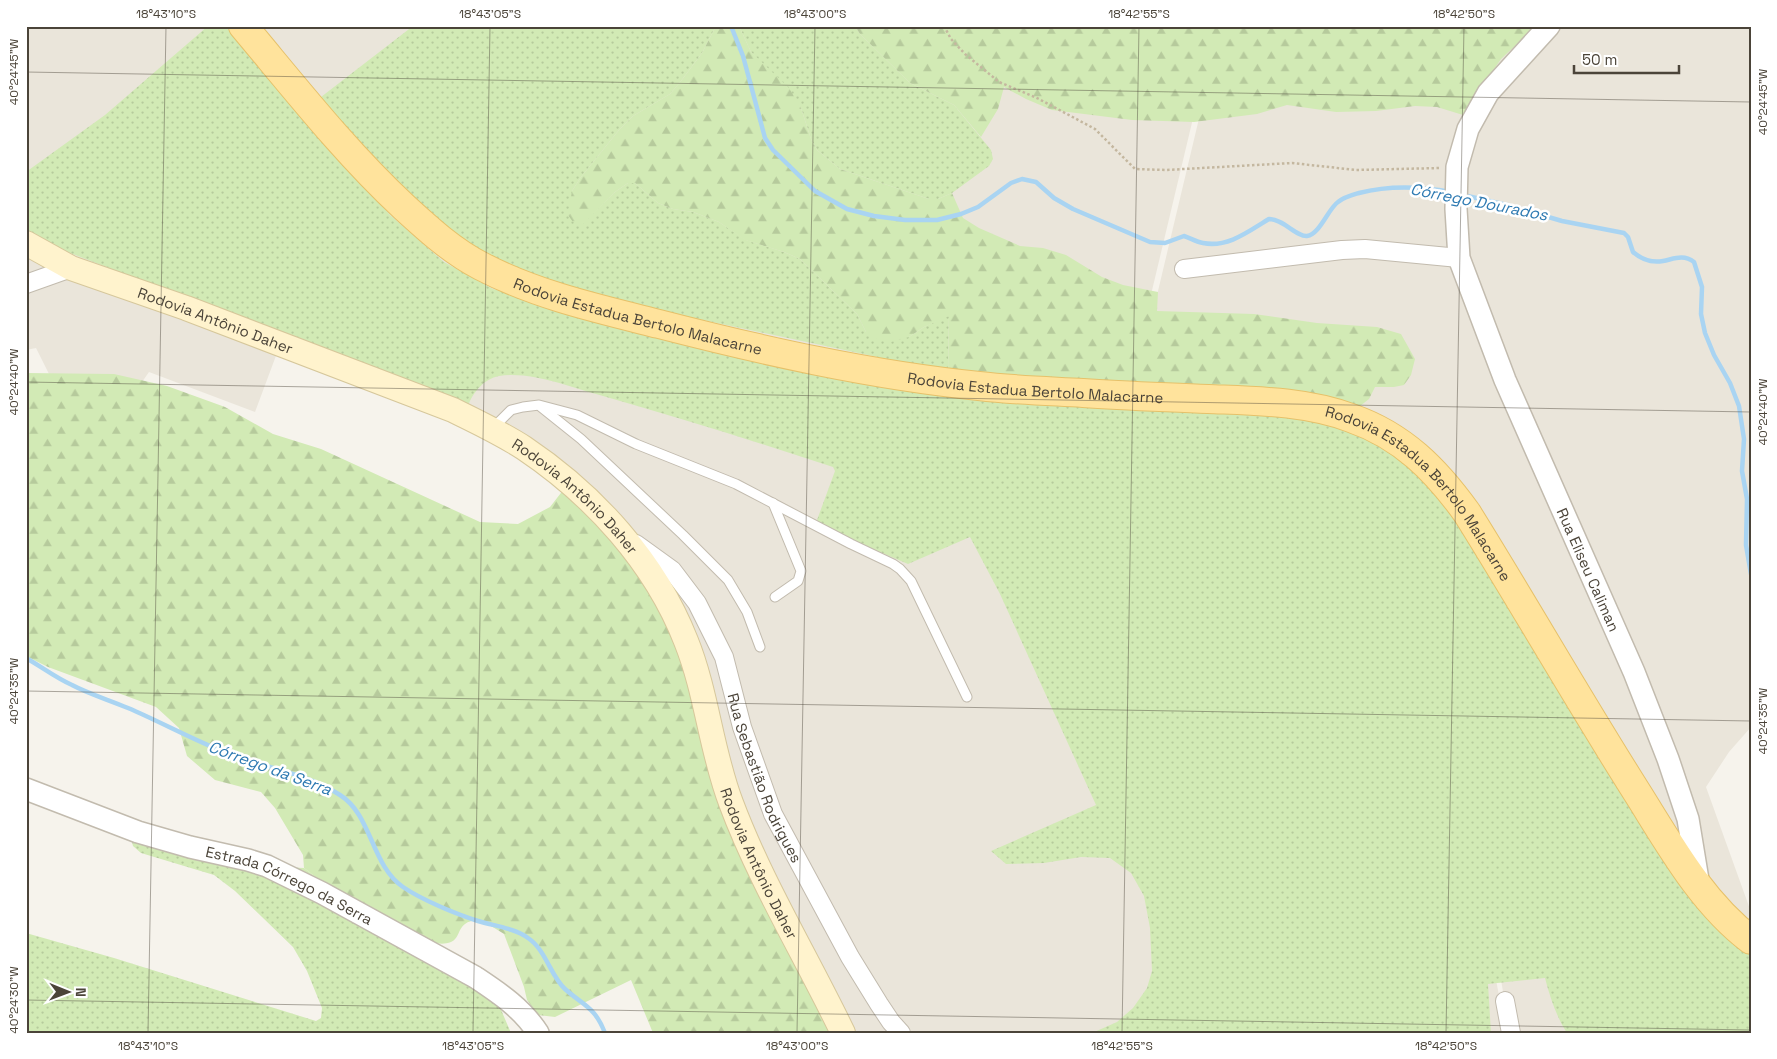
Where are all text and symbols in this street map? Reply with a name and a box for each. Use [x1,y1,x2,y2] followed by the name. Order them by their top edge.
[136,6,196,22] text: 18°43'10"S
[459,6,521,22] text: 18°43'05"S
[784,6,846,22] text: 18°43'00"S
[1108,6,1170,22] text: 18°42'55"S
[1433,6,1495,22] text: 18°42'50"S
[6,38,22,105] text: 40°24'45"W
[1574,42,1680,74] scale bar
[1582,50,1617,69] text: 50 m
[1755,68,1771,135] text: 40°24'45"W
[1409,178,1550,226] water label: Córrego Dourados
[511,273,764,358] street label: Rodovia Estadua Bertolo Malacarne
[135,282,296,358] street label: Rodovia Antônio Daher
[6,348,22,416] text: 40°24'40"W
[906,368,1164,407] street label: Rodovia Estadua Bertolo Malacarne
[1755,378,1771,446] text: 40°24'40"W
[1323,401,1516,584] street label: Rodovia Estadua Bertolo Malacarne
[509,434,643,558] street label: Rodovia Antônio Daher
[1553,505,1624,634] street label: Rua Eliseu Caliman
[6,657,22,724] text: 40°24'35"W
[1755,687,1771,754] text: 40°24'35"W
[724,691,807,866] street label: Rua Sebastião Rodrigues
[206,736,335,800] water label: Córrego da Serra
[717,785,802,942] street label: Rodovia Antônio Daher
[204,841,377,929] street label: Estrada Córrego da Serra
[6,966,22,1034] text: 40°24'30"W
[42,966,92,1016] north arrow
[72,987,90,997] text: N
[118,1038,178,1054] text: 18°43'10"S
[442,1038,504,1054] text: 18°43'05"S
[766,1038,828,1054] text: 18°43'00"S
[1091,1038,1153,1054] text: 18°42'55"S
[1415,1038,1477,1054] text: 18°42'50"S

